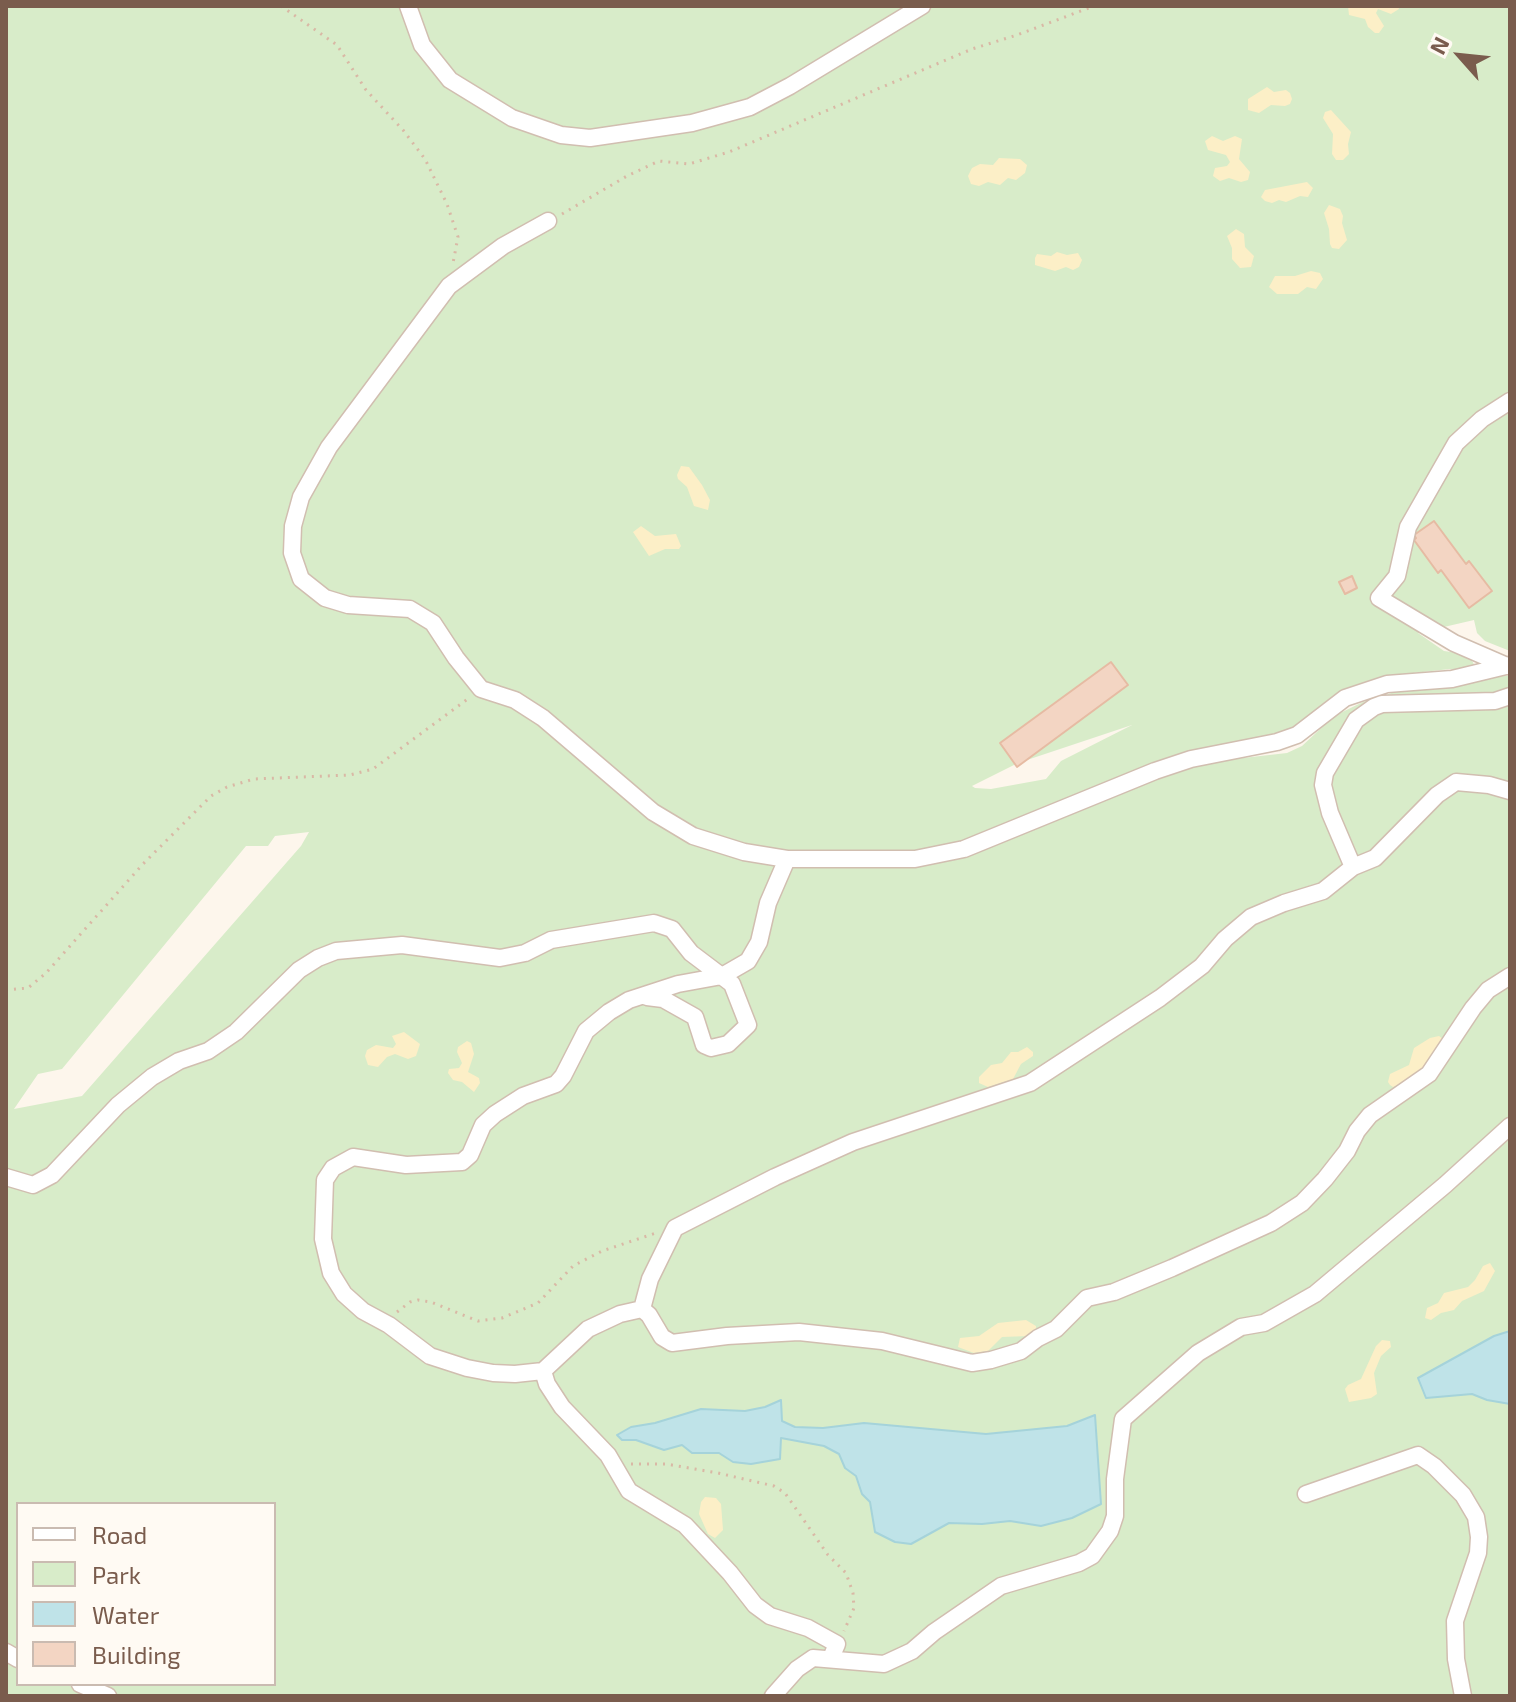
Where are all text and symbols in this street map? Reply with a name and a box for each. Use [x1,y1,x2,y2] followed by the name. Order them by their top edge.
[1420,16,1500,96] north arrow
[1423,32,1454,58] text: N
[16,1502,276,1686] legend
[92,1520,147,1549] text: Road
[92,1560,141,1589] text: Park
[92,1600,159,1629] text: Water
[92,1640,181,1669] text: Building

